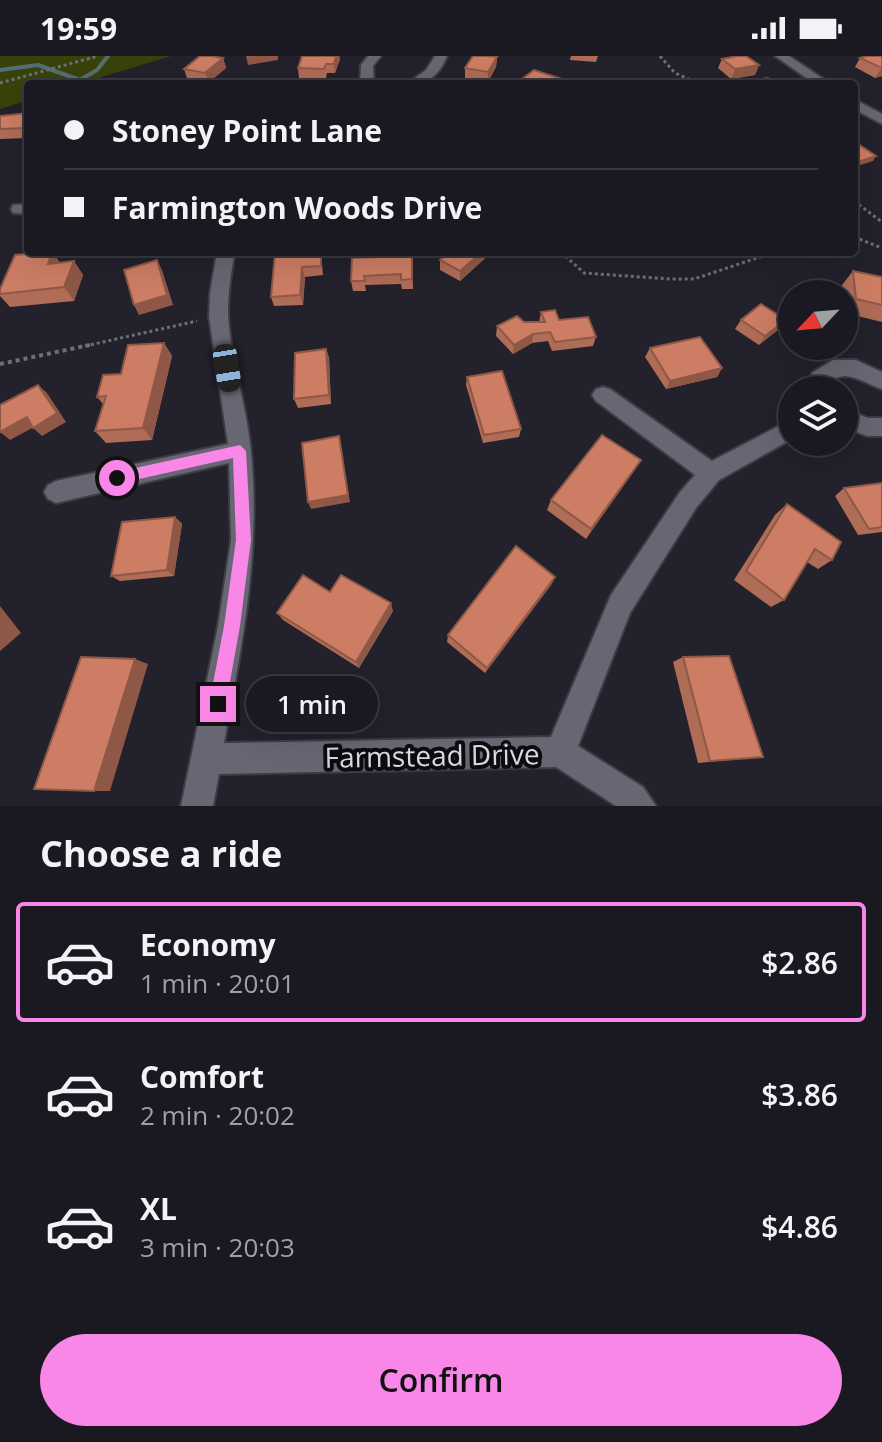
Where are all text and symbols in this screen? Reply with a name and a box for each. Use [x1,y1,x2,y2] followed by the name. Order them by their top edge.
[40,8,117,49] text: 19:59
[112,110,382,151] text: Stoney Point Lane
[112,187,482,228] text: Farmington Woods Drive
[778,280,858,360] north arrow
[778,280,858,456] map controls
[211,342,243,394] car
[778,376,858,456] button: layers
[99,460,135,496] route start
[246,676,378,732] callout: 1 min
[200,686,236,722] route end
[277,686,347,722] text: 1 min
[324,734,540,776] street label: Farmstead Drive
[40,829,282,878] text: Choose a ride
[140,924,276,965] text: Economy
[44,926,116,998] icon: car
[761,942,838,983] text: $2.86
[140,965,295,1001] text: 1 min · 20:01
[140,1056,264,1097] text: Comfort
[44,1058,116,1130] icon: car
[761,1074,838,1115] text: $3.86
[140,1097,295,1133] text: 2 min · 20:02
[140,1188,177,1229] text: XL
[44,1190,116,1262] icon: car
[761,1206,838,1247] text: $4.86
[140,1229,295,1265] text: 3 min · 20:03
[40,1334,842,1426] button: Confirm

